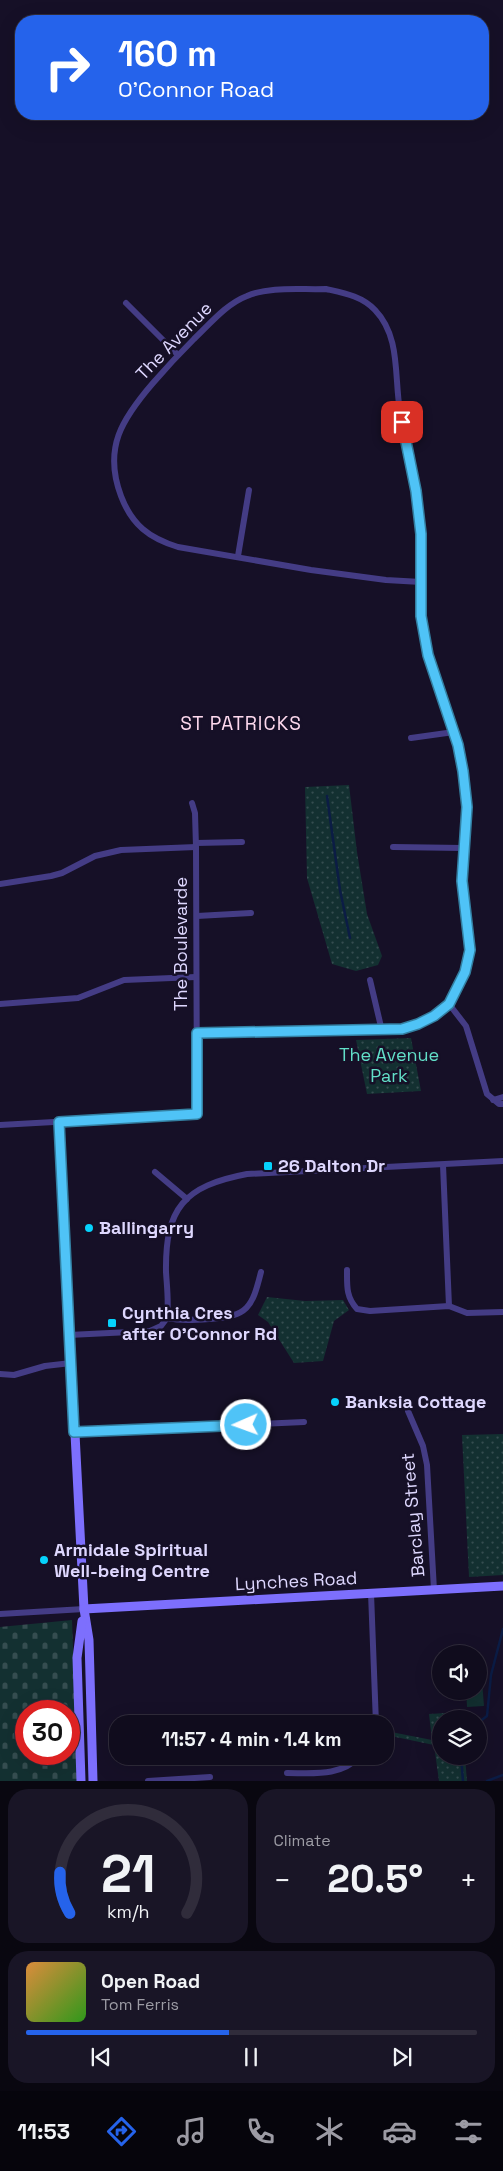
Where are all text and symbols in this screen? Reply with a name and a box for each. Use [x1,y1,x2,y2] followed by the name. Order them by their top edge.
[118,32,217,76] text: 160 m
[35,35,100,100] icon: right
[118,75,274,103] text: O'Connor Road
[131,297,217,385] street label: The Avenue
[381,401,423,443] pin
[388,408,416,436] icon: arrive
[180,711,302,736] district label: ST PATRICKS
[169,877,192,1011] street label: The Boulevarde
[339,1043,439,1087] park label: The Avenue Park
[278,1154,385,1177] place label: 26 Dalton Dr
[262,1160,274,1172] marker: 26 Dalton Dr
[99,1216,194,1239] place label: Ballingarry
[83,1222,95,1234] marker: Ballingarry
[122,1301,277,1345] place label: Cynthia Cres after O'Connor Rd
[106,1317,118,1329] marker: Cynthia Cres after O'Connor Rd
[345,1390,486,1413] place label: Banksia Cottage
[329,1396,341,1408] marker: Banksia Cottage
[219,1398,271,1450] position arrow
[396,1452,429,1578] street label: Barclay Street
[54,1538,210,1582] place label: Armidale Spiritual Well-being Centre
[38,1554,50,1566] marker: Armidale Spiritual Well-being Centre
[234,1566,358,1595] street label: Lynches Road
[432,1645,487,1765] map controls
[432,1645,487,1700] button: sound
[15,1700,80,1765] speed limit sign: 30
[432,1710,487,1765] button: layers
[161,1727,342,1752] text: 11:57 · 4 min · 1.4 km
[274,1830,331,1851] text: Climate
[101,1841,155,1907] text: 21
[327,1855,423,1903] text: 20.5°
[274,1862,291,1898] text: −
[460,1862,477,1898] text: +
[106,1900,149,1923] text: km/h
[101,1969,200,1994] text: Open Road
[101,1994,179,2015] text: Tom Ferris
[87,2043,115,2071] icon: previous
[237,2043,265,2071] icon: pause
[388,2043,416,2071] icon: next
[104,2114,139,2149] icon: directions
[174,2114,209,2149] icon: music
[243,2114,278,2149] icon: phone
[312,2114,347,2149] icon: climate
[382,2114,417,2149] icon: car
[451,2114,486,2149] icon: filters
[17,2117,70,2145] text: 11:53

